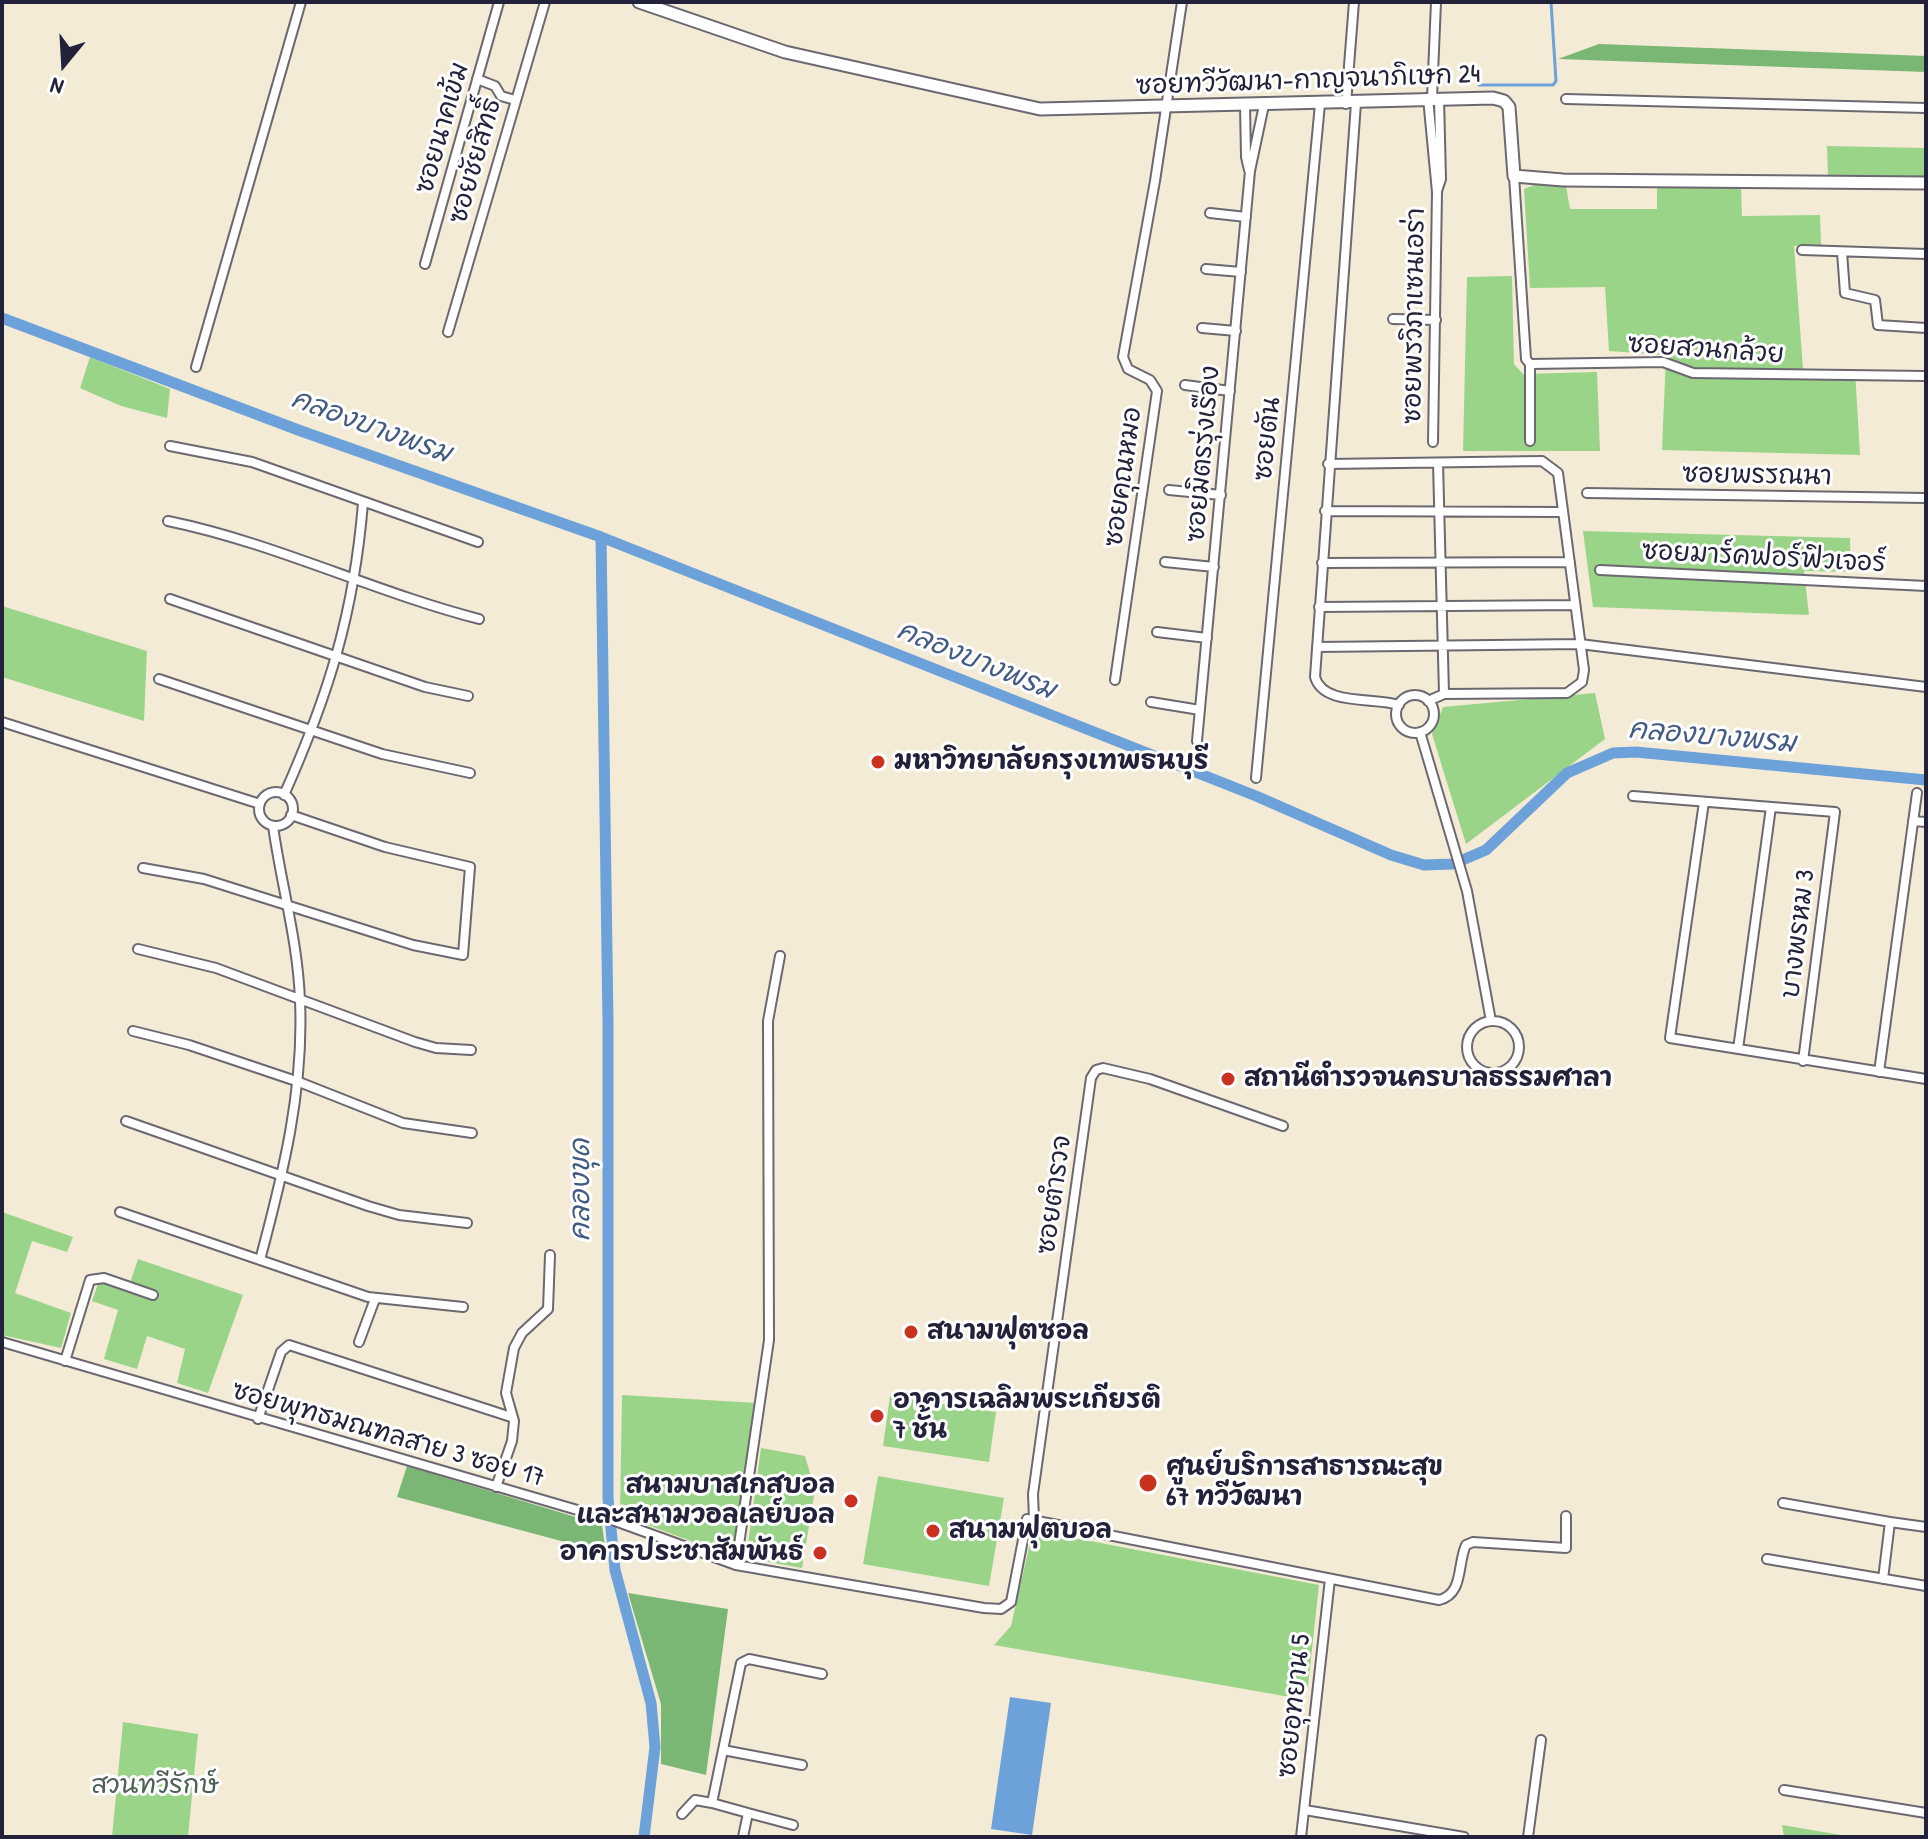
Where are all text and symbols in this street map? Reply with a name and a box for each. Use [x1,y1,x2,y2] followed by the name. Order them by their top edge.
[24,24,104,104] north arrow
[409,59,477,197] street label: ซอยนาคเข้ม
[1135,59,1481,103] street label: ซอยทวีวัฒนา-กาญจนาภิเษก 24
[46,71,67,103] text: N
[443,95,509,227] street label: ซอยชัยสิทธิ์
[1398,208,1432,424] street label: ซอยพรวิภาเซนเอร่า
[1627,329,1785,371] street label: ซอยสวนกล้วย
[1181,365,1227,543] street label: ซอยมิตรรุ่งเรือง
[287,383,455,471] water label: คลองบางพรม
[1248,396,1288,482] street label: ซอยตัน
[1099,405,1149,549] street label: ซอยคุณหมอ
[1682,459,1832,493] street label: ซอยพรรณนา
[1641,536,1887,580] street label: ซอยมาร์คฟอร์ฟิวเจอร์
[892,614,1060,708] water label: คลองบางพรม
[1627,713,1797,761] water label: คลองบางพรม
[894,746,1208,778] place label: มหาวิทยาลัยกรุงเทพธนบุรี
[869,753,887,771] marker: มหาวิทยาลัยกรุงเทพธนบุรี
[1776,868,1822,1000] street label: บางพรหม 3
[1244,1063,1612,1095] place label: สถานีตำรวจนครบาลธรรมศาลา
[1219,1070,1237,1088] marker: สถานีตำรวจนครบาลธรรมศาลา
[1031,1134,1079,1256] street label: ซอยตำรวจ
[565,1139,599,1241] water label: คลองขุด
[927,1316,1089,1348] place label: สนามฟุตซอล
[902,1323,920,1341] marker: สนามฟุตซอล
[228,1375,548,1495] street label: ซอยพุทธมณฑลสาย 3 ซอย 17
[893,1385,1161,1446] place label: อาคารเฉลิมพระเกียรติ 7 ชั้น
[868,1407,886,1425] marker: อาคารเฉลิมพระเกียรติ 7 ชั้น
[1166,1452,1443,1514] place label: ศูนย์บริการสาธารณะสุข 67 ทวีวัฒนา
[577,1470,835,1532] place label: สนามบาสเกสบอล และสนามวอลเลย์บอล
[1137,1472,1159,1494] marker: ศูนย์บริการสาธารณะสุข 67 ทวีวัฒนา
[842,1492,860,1510] marker: สนามบาสเกสบอล และสนามวอลเลย์บอล
[949,1515,1112,1547] place label: สนามฟุตบอล
[924,1522,942,1540] marker: สนามฟุตบอล
[560,1537,804,1569] place label: อาคารประชาสัมพันธ์
[811,1544,829,1562] marker: อาคารประชาสัมพันธ์
[1272,1633,1318,1779] street label: ซอยอุทยาน 5
[91,1770,219,1802] park label: สวนทวีรักษ์

